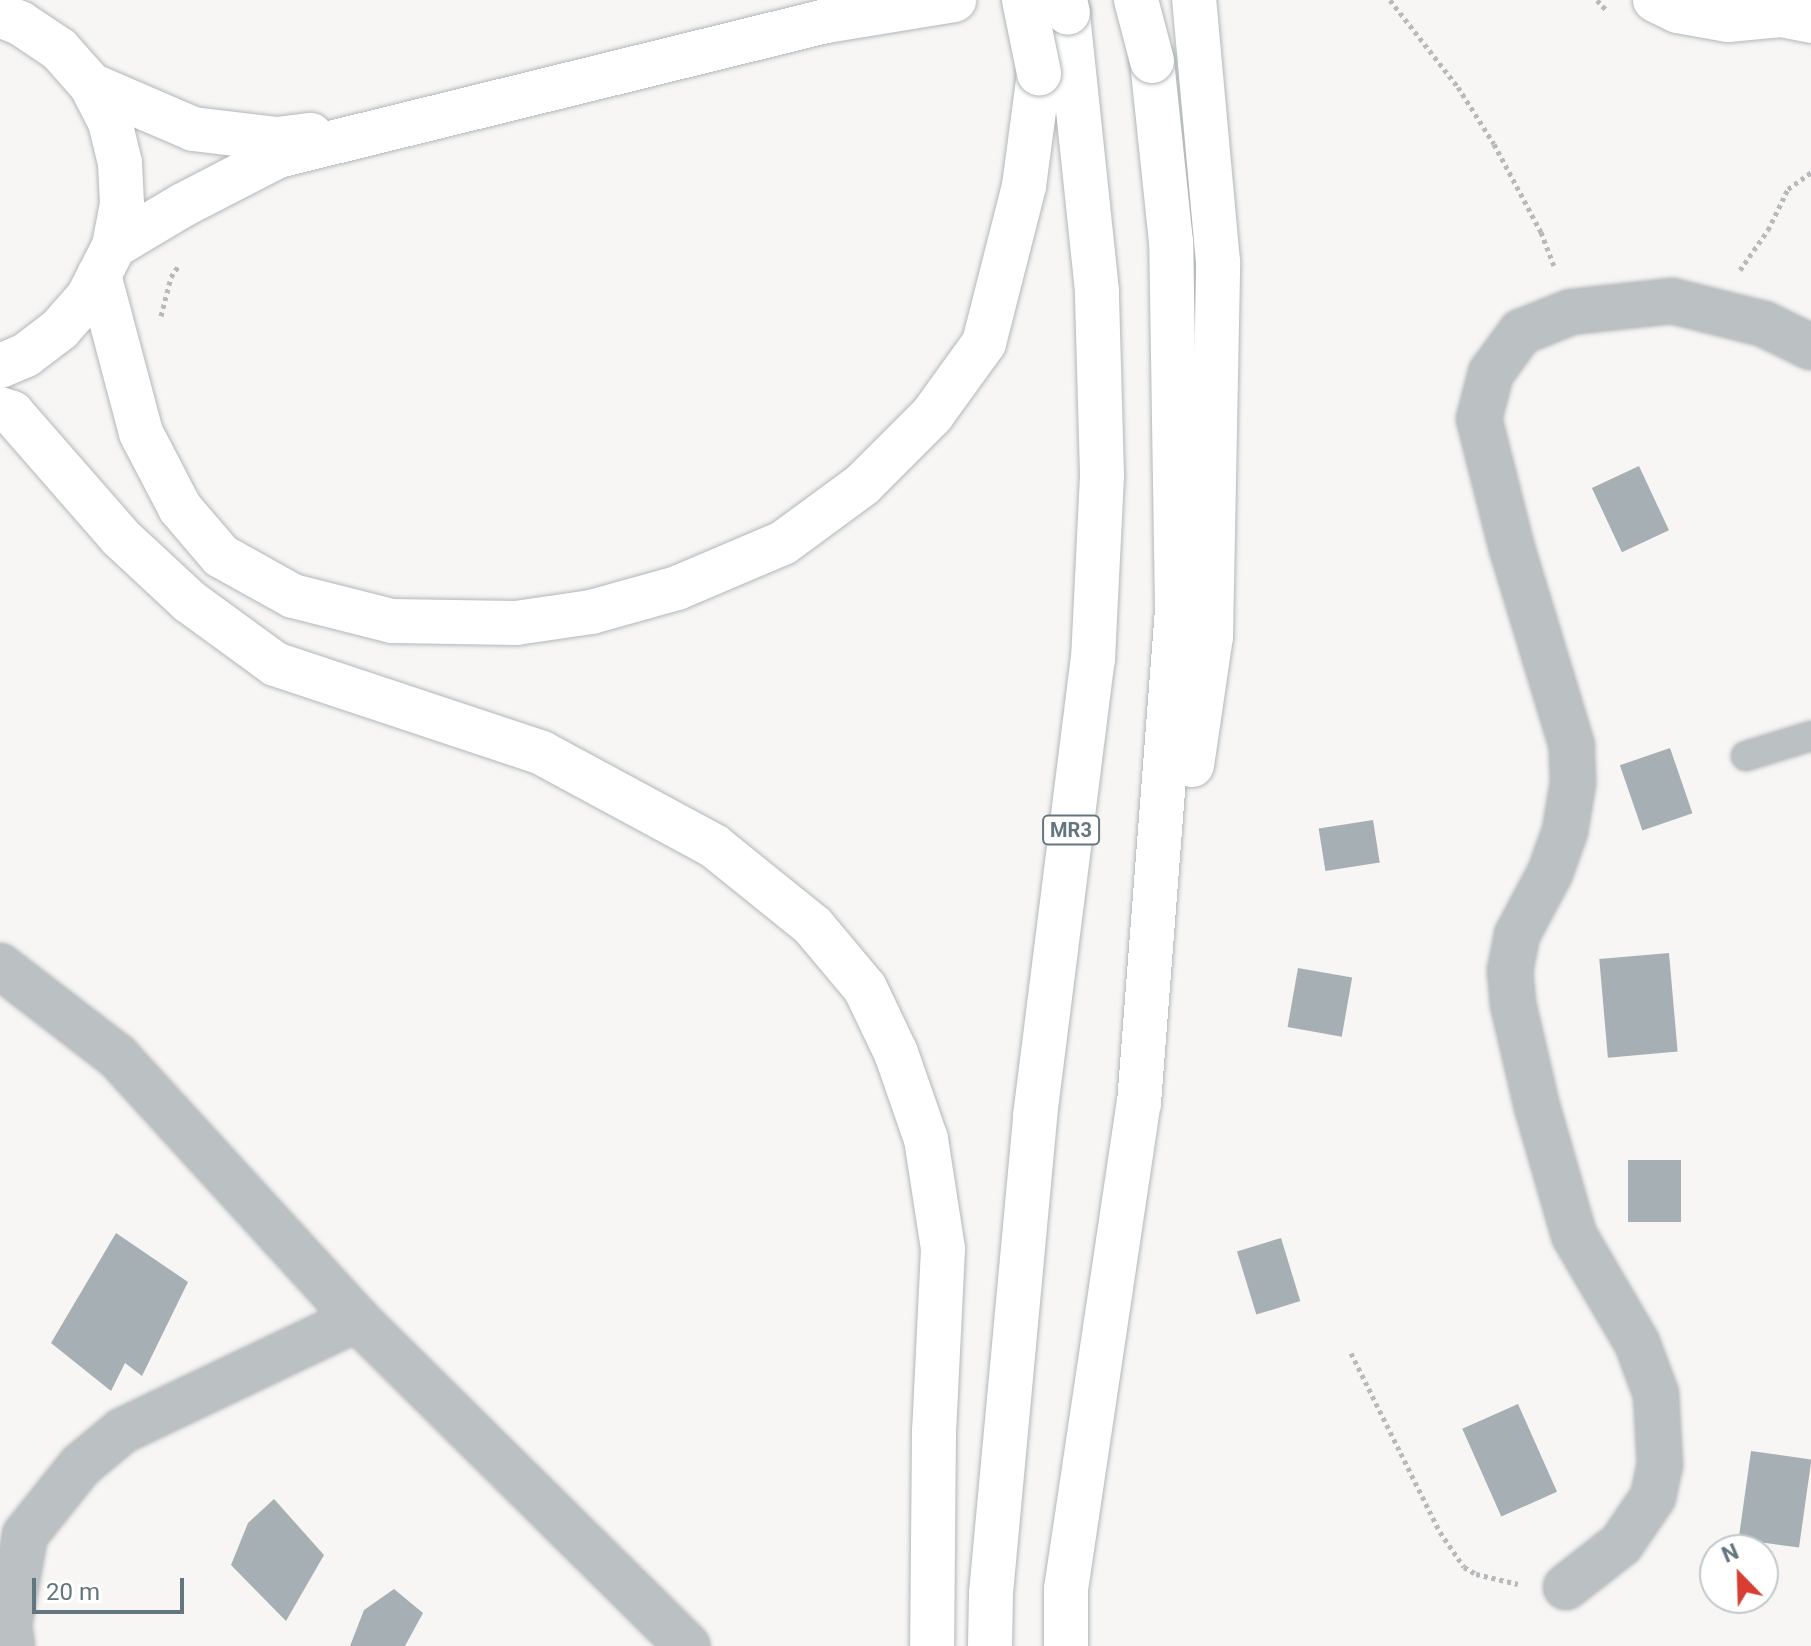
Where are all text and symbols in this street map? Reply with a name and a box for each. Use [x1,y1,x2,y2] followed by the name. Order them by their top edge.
[1041,814,1101,846] road number: MR3
[1699,1534,1779,1614] north arrow
[1718,1539,1742,1568] text: N
[36,1562,188,1612] scale bar
[46,1578,100,1606] text: 20 m

